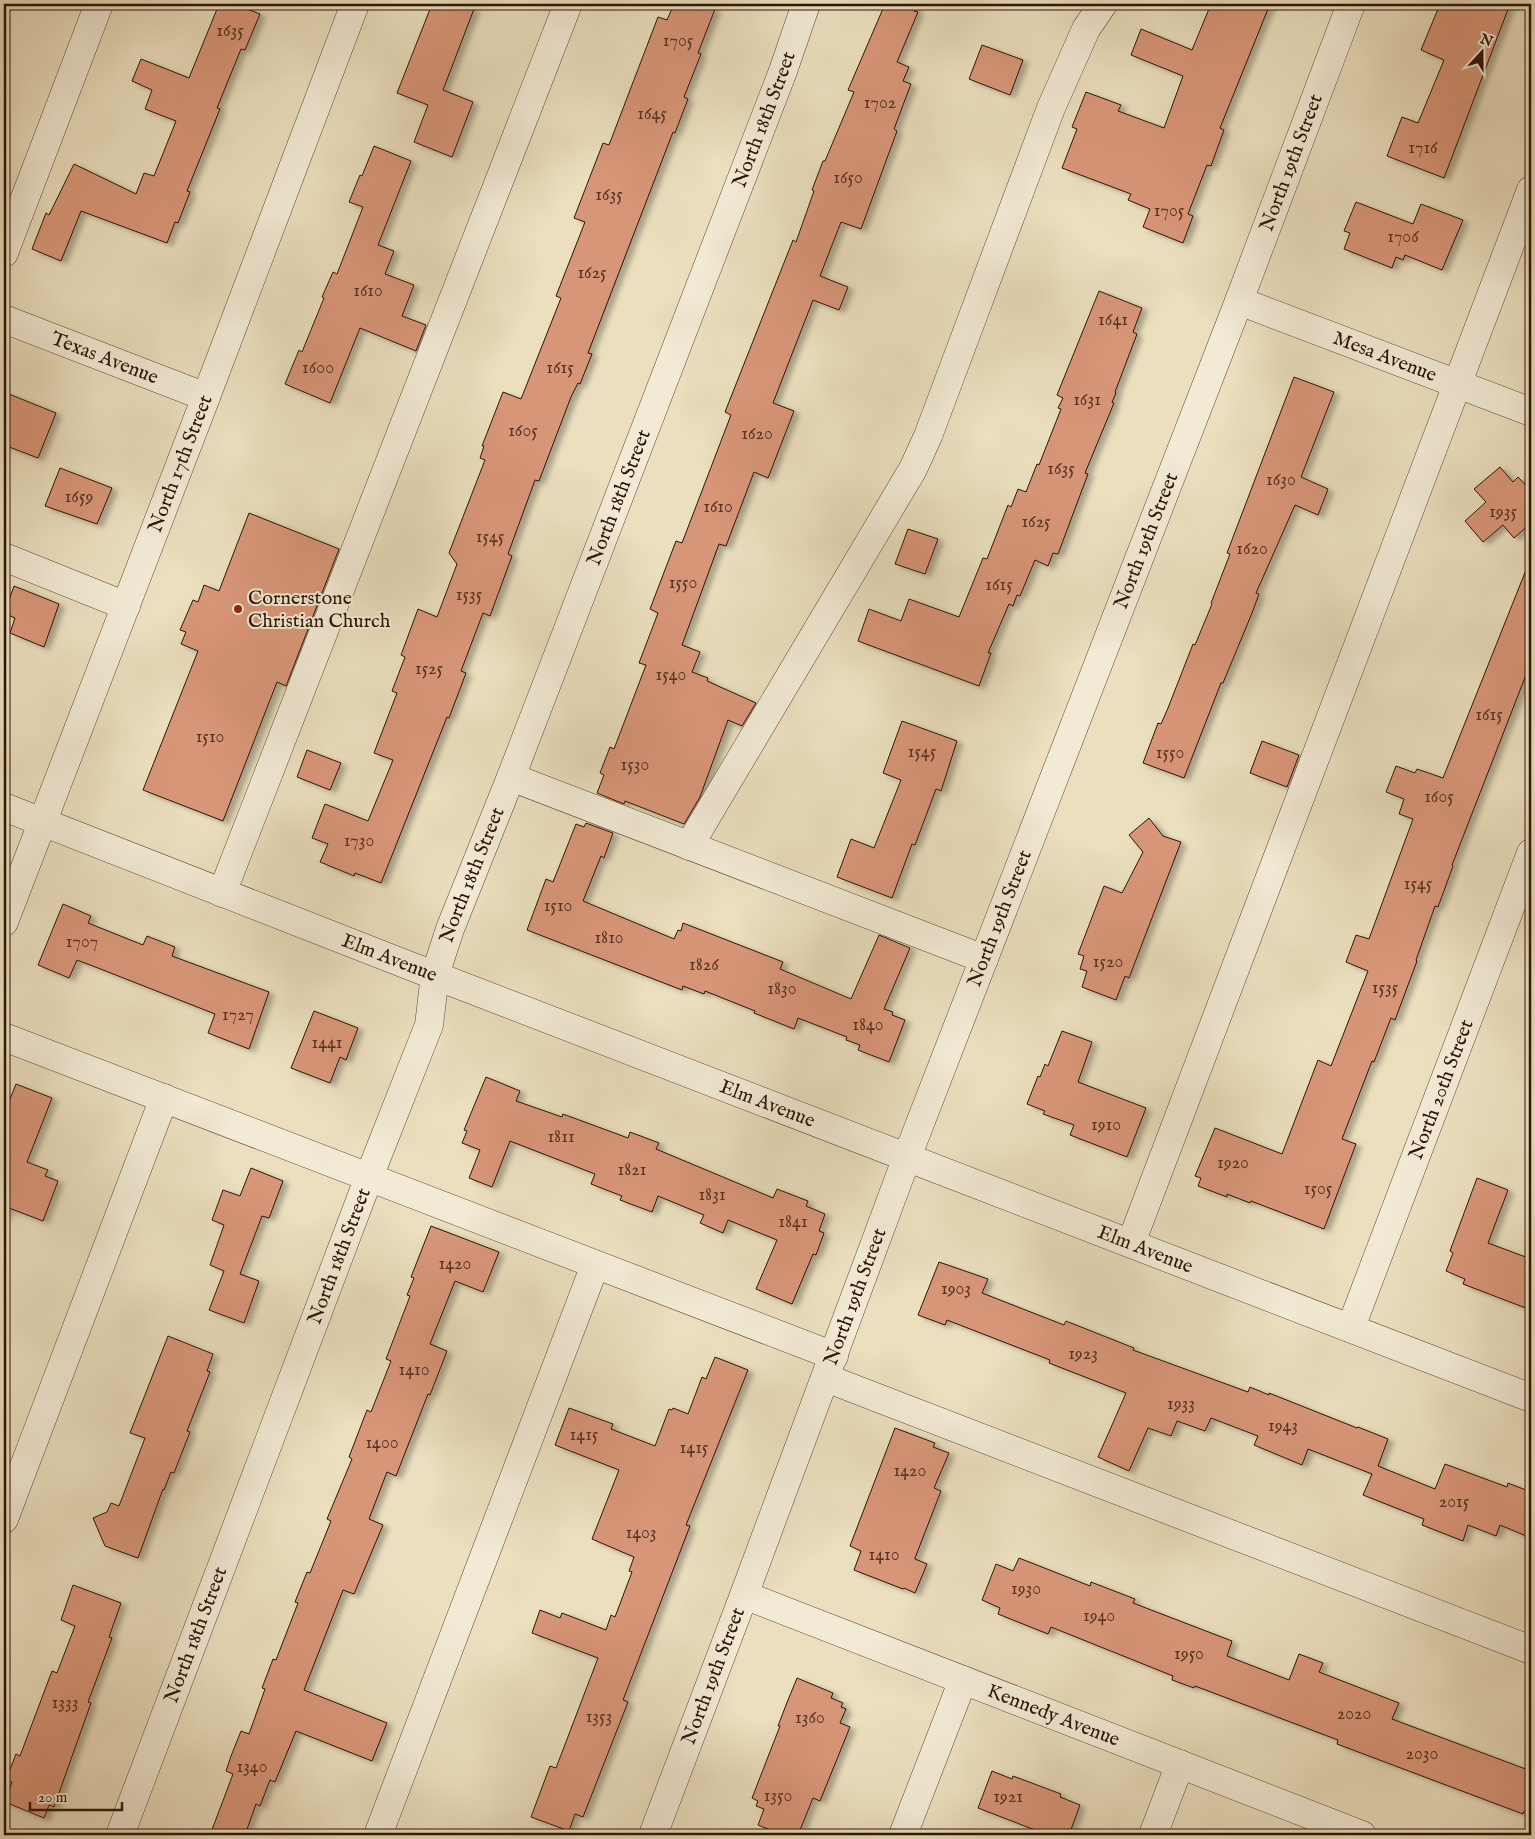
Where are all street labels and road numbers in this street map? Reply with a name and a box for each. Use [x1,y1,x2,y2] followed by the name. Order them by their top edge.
[727,48,801,191] street label: North 18th Street
[1254,90,1328,235] street label: North 19th Street
[1329,325,1440,387] street label: Mesa Avenue
[48,326,162,390] street label: Texas Avenue
[143,391,218,536] street label: North 17th Street
[581,426,656,569] street label: North 18th Street
[1108,469,1184,613] street label: North 19th Street
[434,803,510,946] street label: North 18th Street
[962,846,1037,990] street label: North 19th Street
[338,928,441,988] street label: Elm Avenue
[1403,1016,1479,1163] street label: North 20th Street
[716,1074,819,1133] street label: Elm Avenue
[302,1184,376,1328] street label: North 18th Street
[1094,1220,1197,1279] street label: Elm Avenue
[818,1224,892,1369] street label: North 19th Street
[159,1563,233,1706] street label: North 18th Street
[676,1604,751,1748] street label: North 19th Street
[984,1678,1123,1752] street label: Kennedy Avenue

